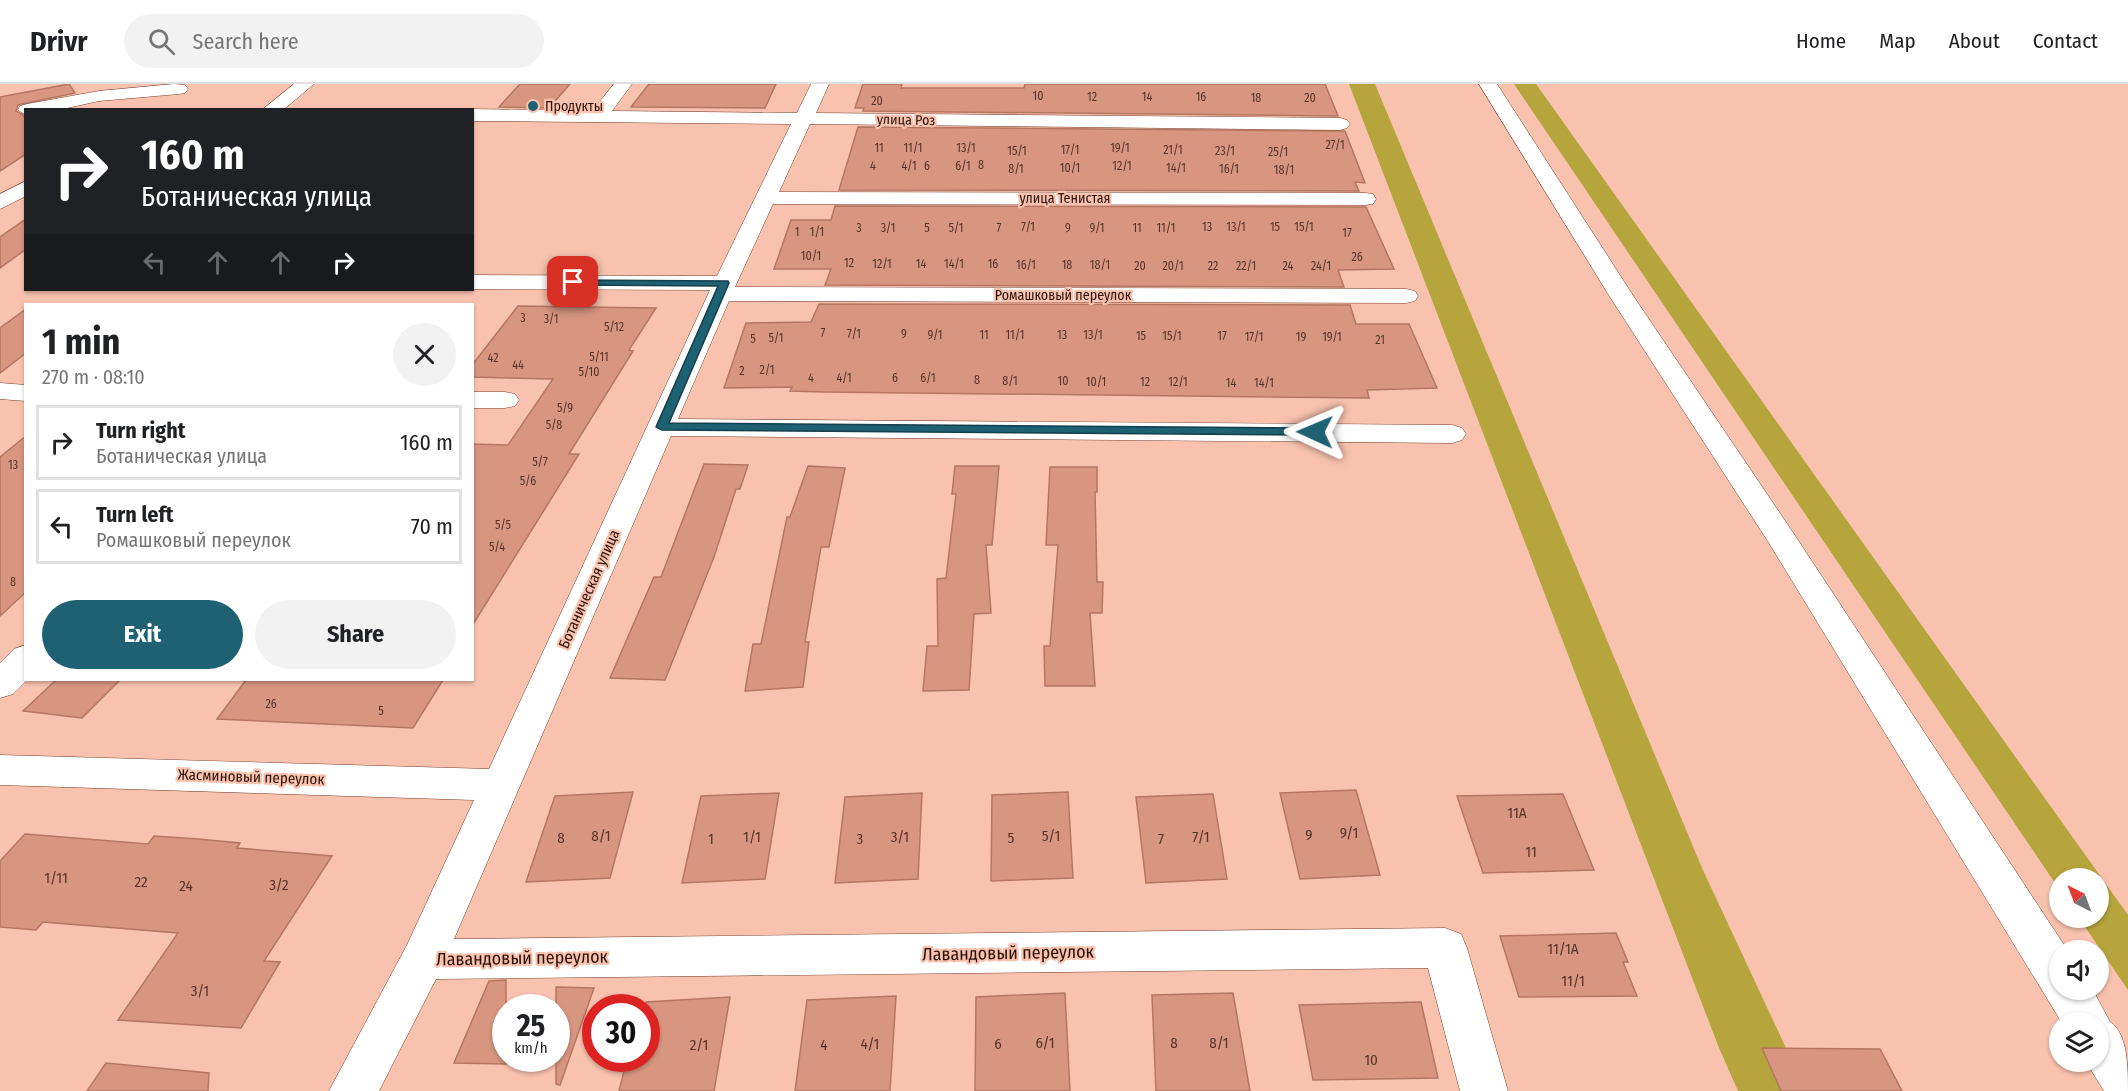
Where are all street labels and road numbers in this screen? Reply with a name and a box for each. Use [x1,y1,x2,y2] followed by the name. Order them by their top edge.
[877,111,935,129] street label: улица Роз
[1020,190,1110,207] street label: улица Тенистая
[995,287,1132,304] street label: Ромашковый переулок
[555,527,623,651] street label: Ботаническая улица
[177,765,325,789] street label: Жасминовый переулок
[922,940,1095,965] street label: Лавандовый переулок
[436,945,609,970] street label: Лавандовый переулок

